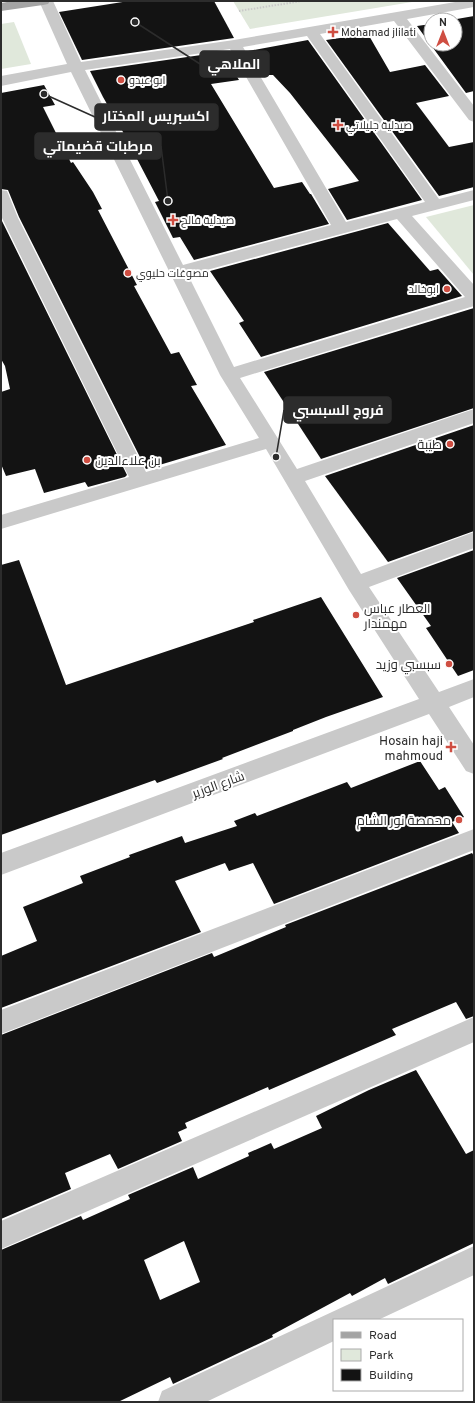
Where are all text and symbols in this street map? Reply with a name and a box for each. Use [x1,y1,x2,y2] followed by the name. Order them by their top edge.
[423,12,463,52] north arrow
[439,16,447,30] text: N
[341,26,416,40] place label: Mohamad jlilati
[328,27,338,37] marker: Mohamad jlilati
[200,51,269,77] callout: الملاهي
[207,57,261,76] text: الملاهي
[129,74,165,88] place label: ابو عبدو
[116,75,126,85] marker: ابو عبدو
[95,104,218,130] callout: اكسبريس المختار
[101,109,210,126] text: اكسبريس المختار
[346,119,412,134] place label: صيدلية جليلاتي
[333,120,343,130] marker: صيدلية جليلاتي
[35,133,161,159] callout: مرطبات قضيماتي
[43,139,153,158] text: مرطبات قضيماتي
[181,214,234,228] place label: صيدلية فالح
[168,215,178,225] marker: صيدلية فالح
[136,267,209,282] place label: مصوغات حليوي
[123,268,133,278] marker: مصوغات حليوي
[408,283,439,297] place label: ابوخالد
[442,284,452,294] marker: ابوخالد
[284,397,391,423] callout: فروج السبسبي
[292,403,384,422] text: فروج السبسبي
[417,438,442,454] place label: طيبة
[445,439,455,449] marker: طيبة
[95,454,161,470] place label: بن علاءالدين
[82,455,92,465] marker: بن علاءالدين
[363,602,430,633] place label: العطار عباس مهمندار
[351,610,361,620] marker: العطار عباس مهمندار
[376,658,441,675] place label: سبسبي وزيد
[444,659,454,669] marker: سبسبي وزيد
[379,734,443,765] place label: Hosain haji mahmoud
[446,742,456,752] marker: Hosain haji mahmoud
[189,769,247,803] street label: شارع الوزير
[357,814,451,830] place label: محمصة نور الشام
[454,815,464,825] marker: محمصة نور الشام
[333,1319,463,1391] legend
[369,1328,397,1344] text: Road
[369,1348,394,1364] text: Park
[369,1368,413,1384] text: Building

